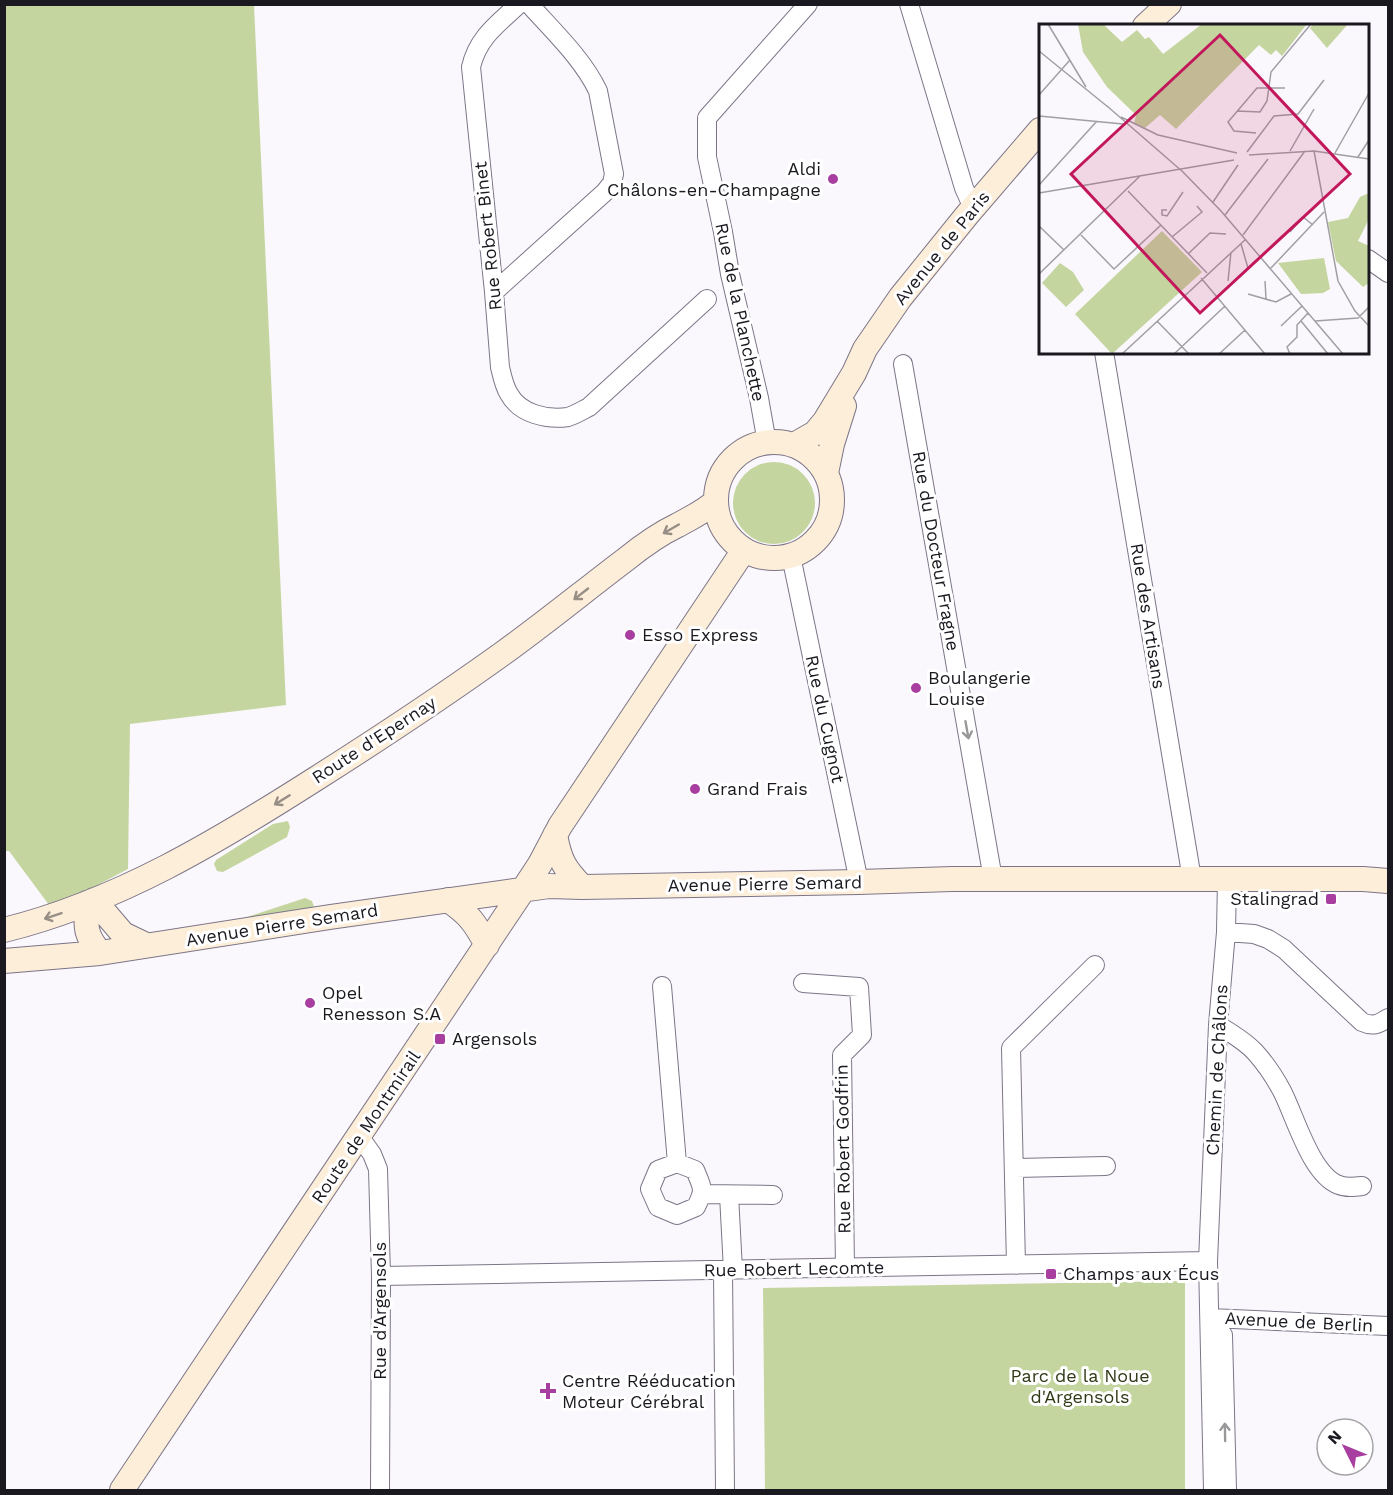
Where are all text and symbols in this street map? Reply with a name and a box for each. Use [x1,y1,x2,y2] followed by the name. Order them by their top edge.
[1039,24,1369,354] inset map
[607,158,821,200] place label: Aldi Châlons-en-Champagne
[469,160,506,311] street label: Rue Robert Binet
[826,172,840,186] marker: Aldi Châlons-en-Champagne
[889,187,994,309] street label: Avenue de Paris
[711,221,770,403] street label: Rue de la Planchette
[909,449,964,652] street label: Rue du Docteur Fragne
[663,523,680,535] one-way arrow
[1127,542,1170,690] street label: Rue des Artisans
[574,588,590,601] one-way arrow
[642,624,758,645] place label: Esso Express
[623,628,637,642] marker: Esso Express
[802,653,849,785] street label: Rue du Cugnot
[928,667,1031,709] place label: Boulangerie Louise
[909,681,923,695] marker: Boulangerie Louise
[308,691,440,788] street label: Route d'Epernay
[962,720,973,740] one-way arrow
[707,778,808,799] place label: Grand Frais
[688,782,702,796] marker: Grand Frais
[274,793,291,806] one-way arrow
[668,871,862,896] street label: Avenue Pierre Semard
[1230,888,1319,909] place label: Stalingrad
[1324,892,1338,906] marker: Stalingrad
[184,899,380,950] street label: Avenue Pierre Semard
[44,911,63,922] one-way arrow
[322,982,441,1024] place label: Opel Renesson S.A
[1202,984,1231,1156] street label: Chemin de Châlons
[303,996,317,1010] marker: Opel Renesson S.A
[452,1028,537,1049] place label: Argensols
[433,1032,447,1046] marker: Argensols
[307,1046,425,1207] street label: Route de Montmirail
[831,1064,854,1234] street label: Rue Robert Godfrin
[369,1242,390,1380] street label: Rue d'Argensols
[703,1256,885,1281] street label: Rue Robert Lecomte
[1063,1263,1219,1284] place label: Champs aux Écus
[1044,1267,1058,1281] marker: Champs aux Écus
[1224,1307,1374,1336] street label: Avenue de Berlin
[1010,1365,1150,1407] park label: Parc de la Noue d'Argensols
[562,1370,736,1412] place label: Centre Rééducation Moteur Cérébral
[539,1382,557,1400] marker: Centre Rééducation Moteur Cérébral
[1315,1417,1375,1477] north arrow
[1220,1423,1231,1443] one-way arrow
[1323,1426,1345,1448] text: N

